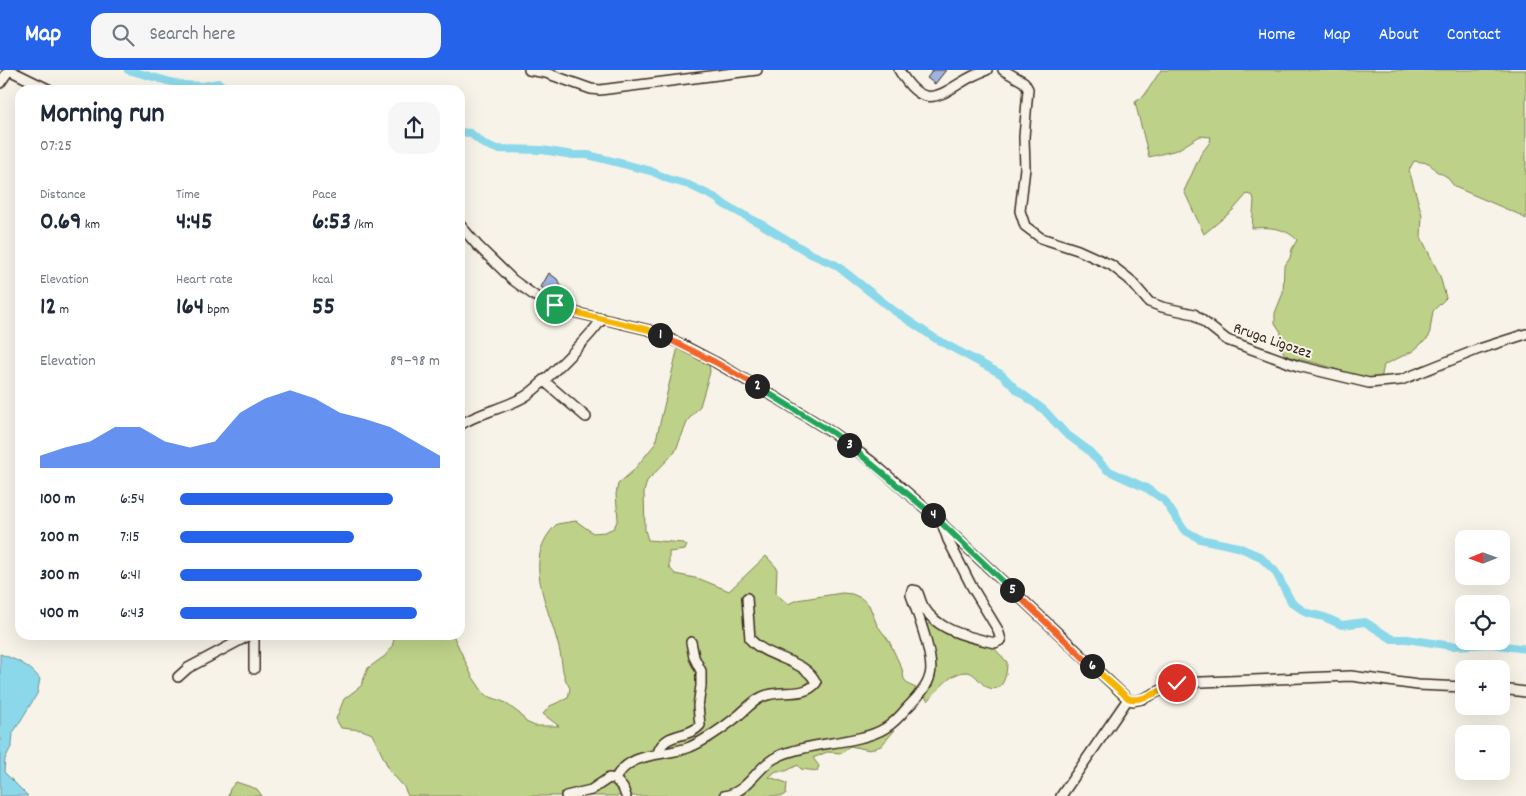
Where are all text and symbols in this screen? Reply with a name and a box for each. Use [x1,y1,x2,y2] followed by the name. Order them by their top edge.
[91,13,441,58] search box
[25,18,61,52] text: Map
[109,21,137,49] icon: search
[149,22,235,49] text: Search here
[1258,23,1295,48] text: Home
[1323,23,1351,48] text: Map
[1379,23,1419,48] text: About
[1447,23,1501,48] text: Contact
[40,96,164,136] text: Morning run
[388,102,440,154] button: share
[40,135,72,158] text: 07:25
[40,185,86,205] text: Distance
[176,185,200,205] text: Time
[312,185,337,205] text: Pace
[40,205,81,241] text: 0.69
[176,205,212,241] text: 4:45
[312,205,351,241] text: 6:53
[81,215,100,235] text: km
[351,215,374,235] text: /km
[40,270,89,290] text: Elevation
[176,270,233,290] text: Heart rate
[312,270,333,290] text: kcal
[534,284,576,326] pin
[40,290,56,326] text: 12
[176,290,204,326] text: 164
[312,290,335,326] text: 55
[541,291,569,319] icon: arrive
[56,300,69,320] text: m
[204,300,229,320] text: bpm
[1230,317,1315,366] street label: Rruga Ligozez
[648,322,672,348] pin: 1
[659,325,662,345] text: 1
[40,350,96,373] text: Elevation
[390,350,440,373] text: 89–98 m
[744,374,770,398] pin: 2
[754,376,761,396] text: 2
[836,432,862,458] pin: 3
[846,435,853,455] text: 3
[40,488,76,511] text: 100 m
[120,488,145,511] text: 6:54
[920,502,946,528] pin: 4
[931,505,936,525] text: 4
[40,526,79,549] text: 200 m
[120,526,140,549] text: 7:15
[1455,530,1510,585] north arrow
[1455,530,1510,780] map controls
[40,564,79,587] text: 300 m
[120,564,141,587] text: 6:41
[1000,578,1024,602] pin: 5
[1009,580,1016,600] text: 5
[1455,595,1510,650] button: locate
[40,602,79,625] text: 400 m
[120,602,144,625] text: 6:43
[1080,654,1104,678] pin: 6
[1089,656,1096,676] text: 6
[1455,660,1510,715] button: +
[1156,662,1198,704] pin
[1163,669,1191,697] icon: check
[1455,725,1510,780] button: −

